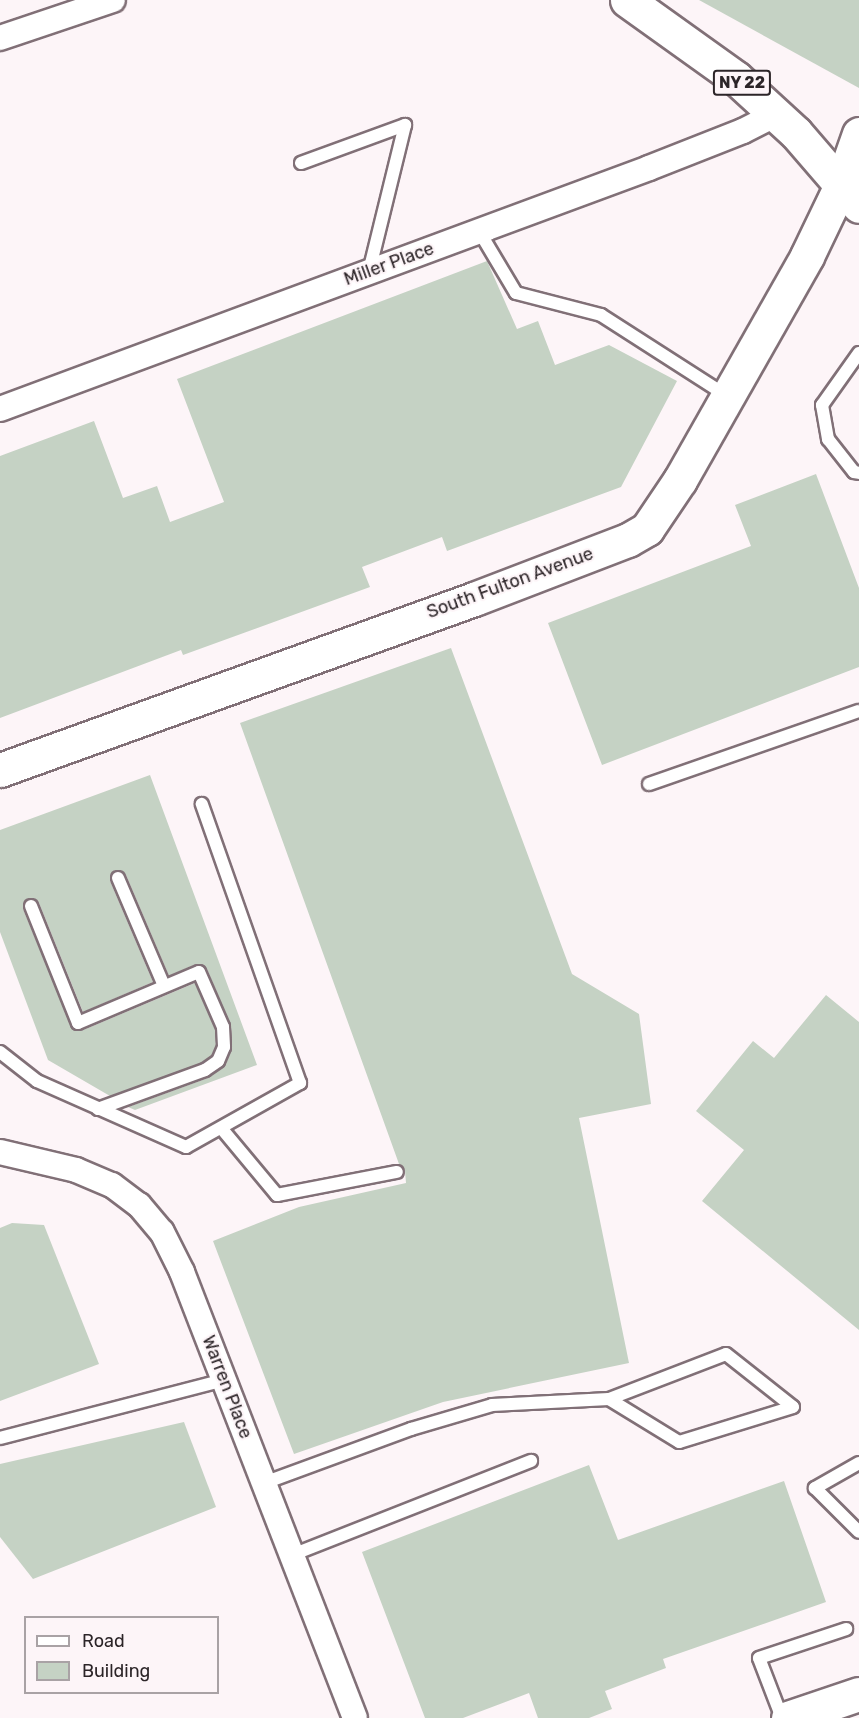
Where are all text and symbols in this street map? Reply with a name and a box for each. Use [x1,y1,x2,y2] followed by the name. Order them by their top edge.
[712,70,772,96] road number: NY 22
[341,238,437,290] street label: Miller Place
[424,543,596,623] street label: South Fulton Avenue
[197,1332,257,1442] street label: Warren Place
[24,1616,219,1694] legend
[82,1630,125,1652] text: Road
[82,1660,150,1682] text: Building

